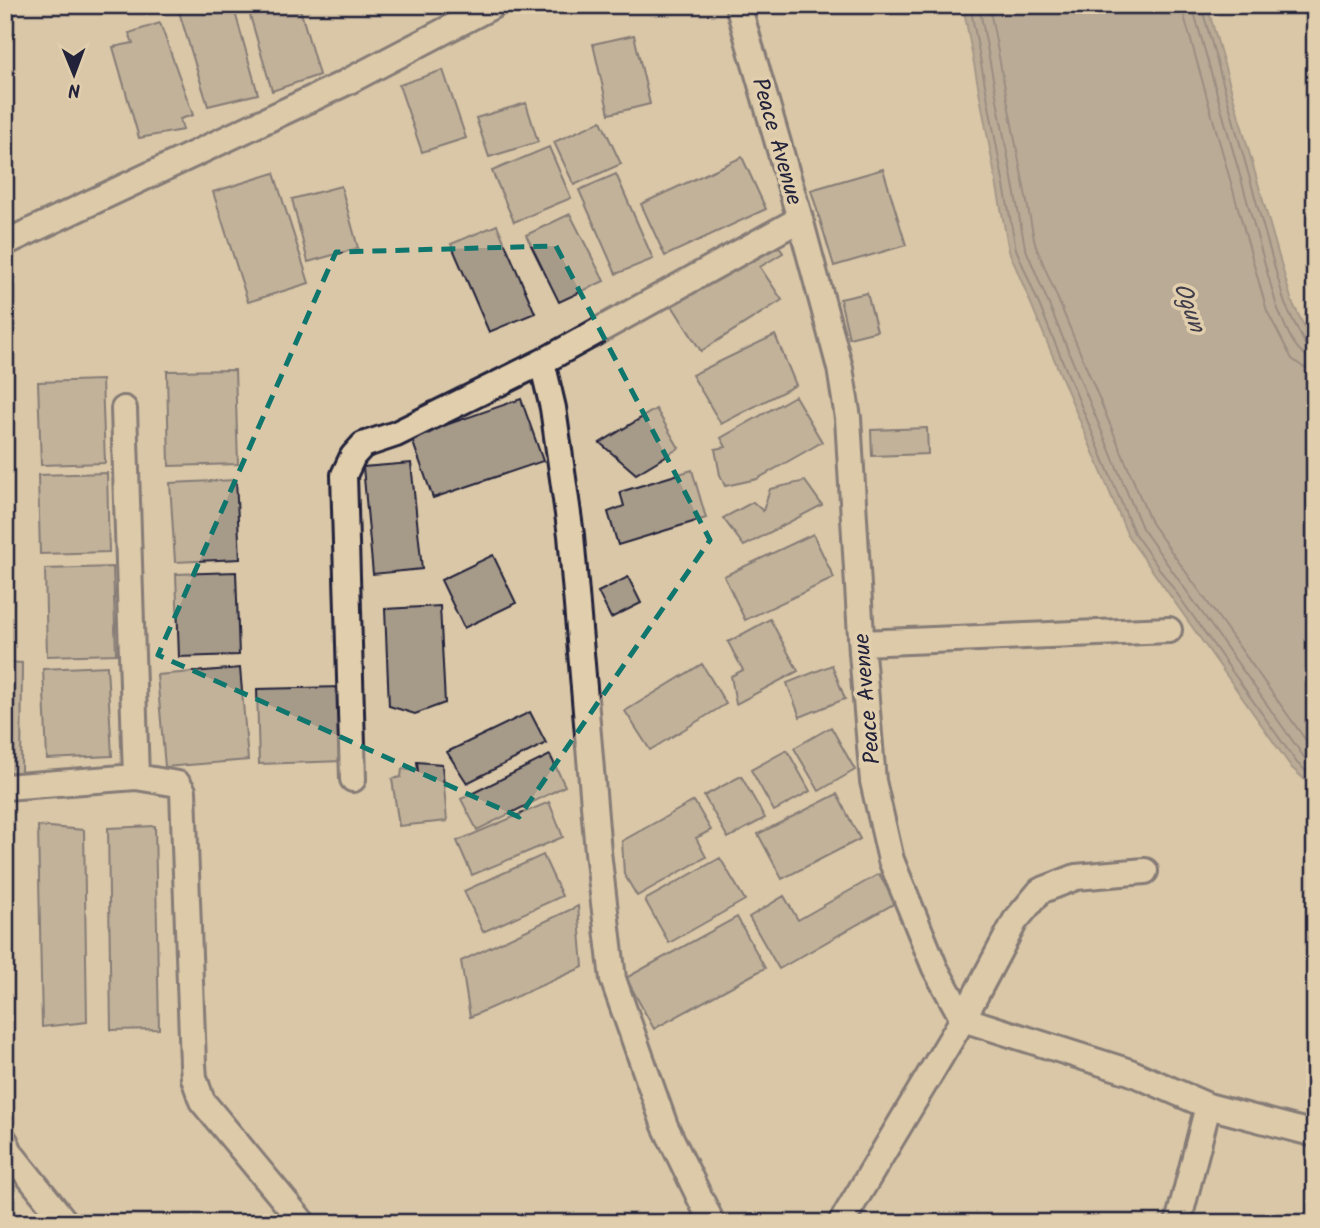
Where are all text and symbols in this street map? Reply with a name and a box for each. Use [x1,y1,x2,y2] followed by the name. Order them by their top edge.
[38,38,108,108] north arrow
[68,74,81,104] text: N
[741,74,811,210] street label: Peace Avenue
[1162,277,1216,340] water label: Ogun
[844,632,892,766] street label: Peace Avenue

